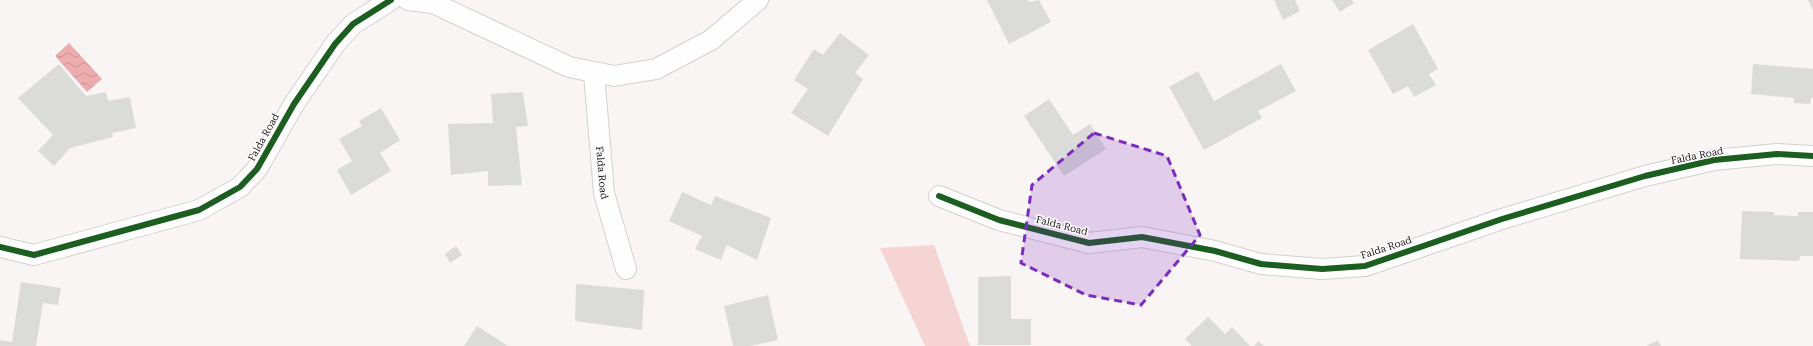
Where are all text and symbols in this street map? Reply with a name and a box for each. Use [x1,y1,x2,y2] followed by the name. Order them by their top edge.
[246,111,281,163] street label: Falda Road
[1670,145,1725,166] street label: Falda Road
[594,146,611,201] street label: Falda Road
[1035,214,1089,237] street label: Falda Road
[1359,234,1414,261] street label: Falda Road

